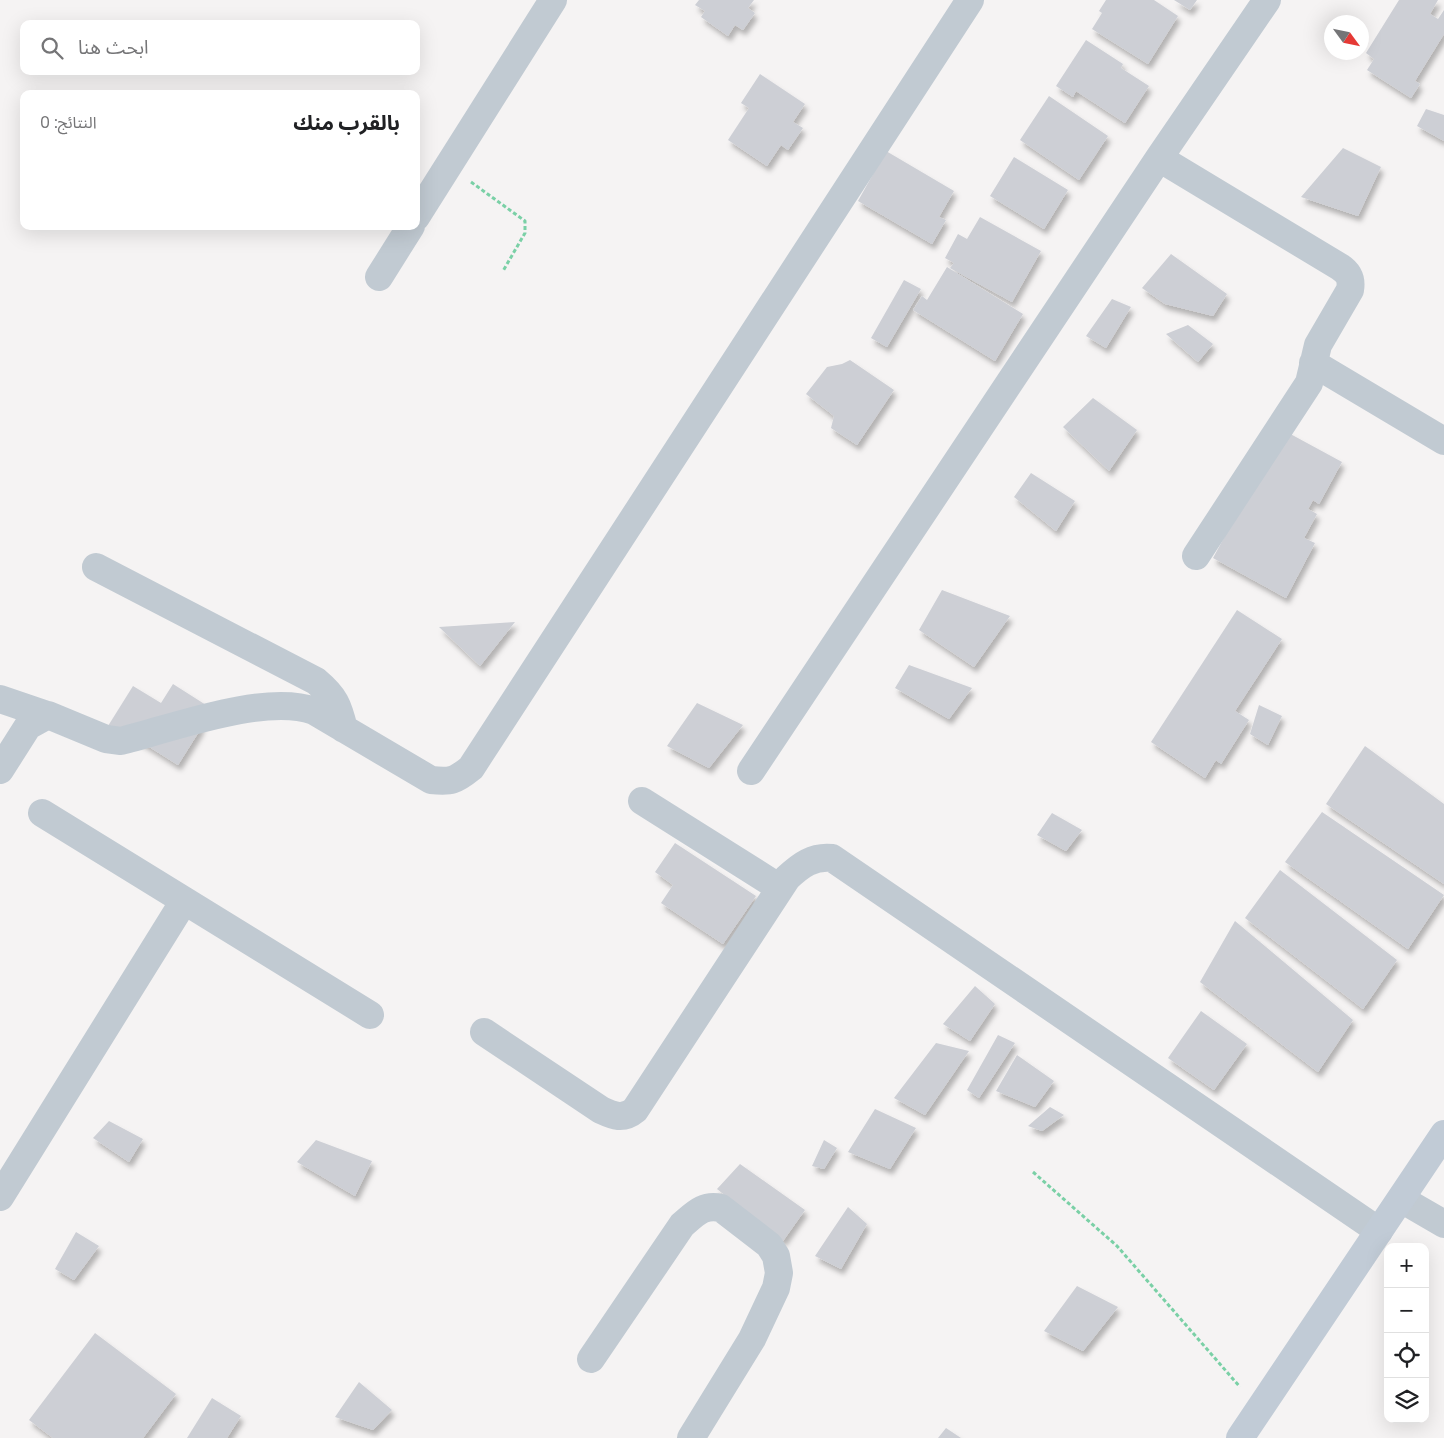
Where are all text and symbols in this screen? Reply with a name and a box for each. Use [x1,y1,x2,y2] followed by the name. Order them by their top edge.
[1324,15,1369,60] north arrow
[20,20,420,75] search box
[38,34,66,62] icon: search
[78,34,149,61] text: ابحث هنا
[293,108,400,137] text: بالقرب منك
[40,111,97,134] text: النتائج: 0
[1384,1243,1429,1423] map controls
[1384,1243,1429,1288] button: +
[1384,1288,1429,1333] button: −
[1384,1333,1429,1378] button: locate
[1384,1378,1429,1423] button: layers

